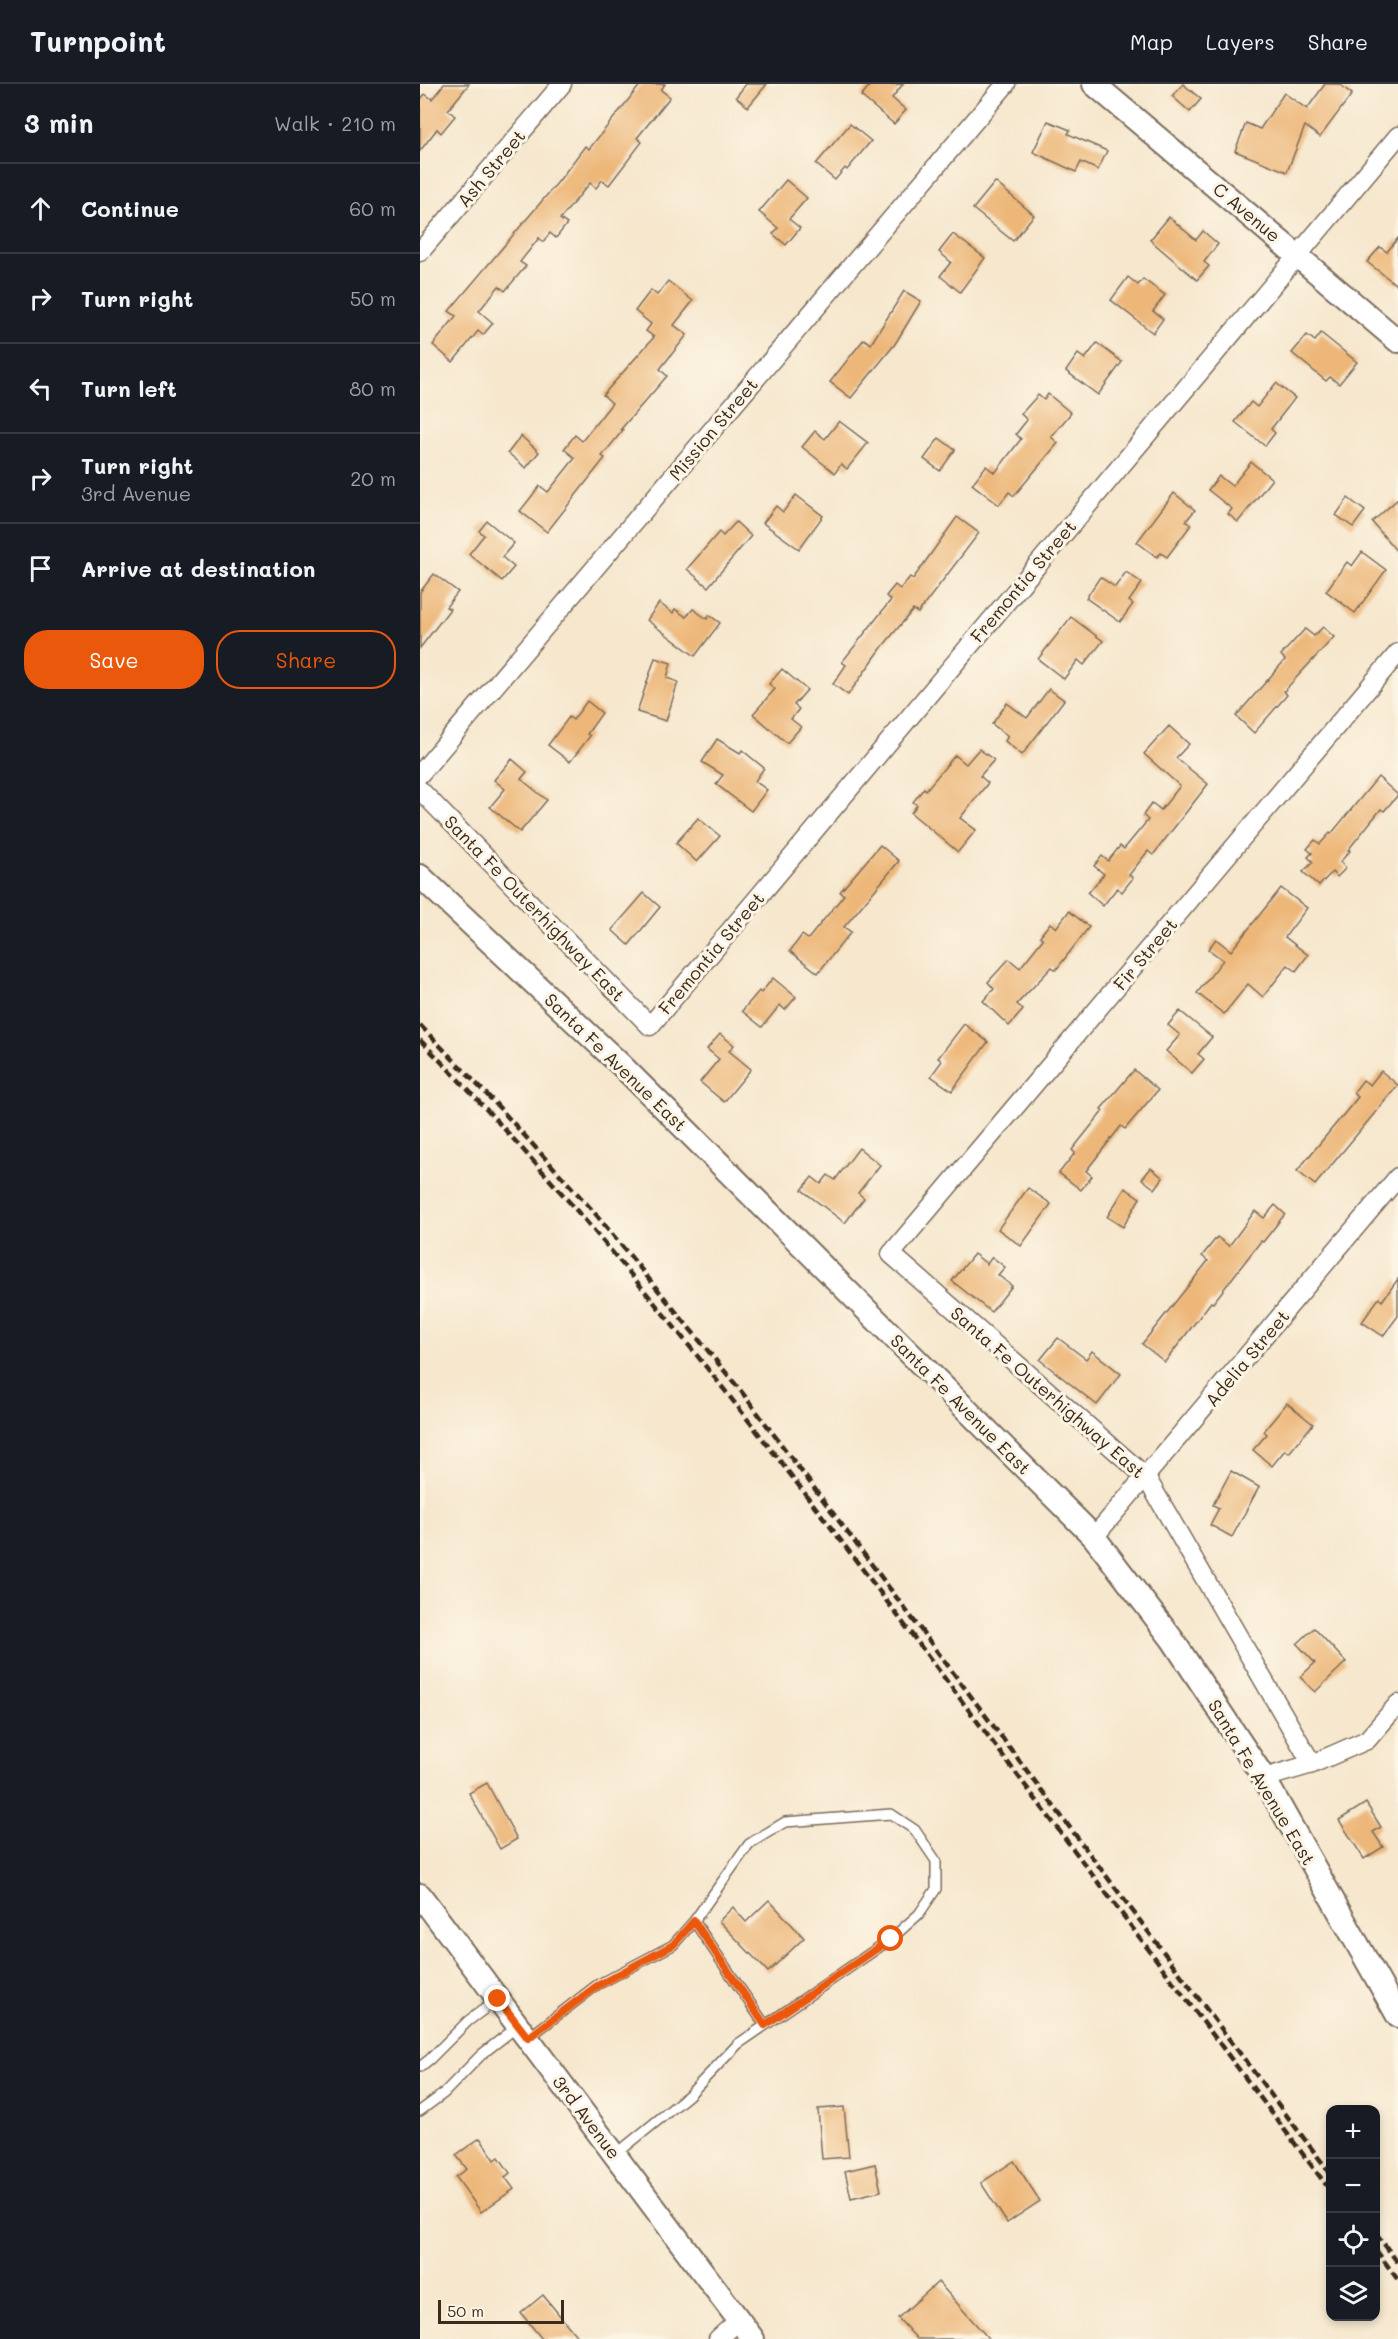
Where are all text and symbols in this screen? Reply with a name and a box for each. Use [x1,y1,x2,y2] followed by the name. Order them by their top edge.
[30,23,166,59] text: Turnpoint
[1130,28,1173,55] text: Map
[1206,28,1275,55] text: Layers
[1308,28,1368,55] text: Share
[24,106,93,140] text: 3 min
[274,110,396,136] text: Walk · 210 m
[451,124,531,212] street label: Ash Street
[1208,177,1286,247] street label: C Avenue
[24,192,57,225] icon: ahead
[81,194,179,223] text: Continue
[349,195,396,221] text: 60 m
[24,282,57,315] icon: right
[81,284,193,313] text: Turn right
[350,285,396,311] text: 50 m
[24,372,57,405] icon: left
[663,373,763,485] street label: Mission Street
[81,374,177,403] text: Turn left
[349,375,396,401] text: 80 m
[81,451,193,480] text: Turn right
[24,462,57,495] icon: right
[350,465,396,491] text: 20 m
[81,480,191,506] text: 3rd Avenue
[965,515,1081,647] street label: Fremontia Street
[24,552,57,585] icon: arrive
[81,554,316,583] text: Arrive at destination
[24,630,204,689] button: Save
[216,630,396,689] button: Share
[439,810,631,1006] street label: Santa Fe Outerhighway East
[653,887,769,1019] street label: Fremontia Street
[1108,913,1182,995] street label: Fir Street
[540,988,692,1136] street label: Santa Fe Avenue East
[946,1301,1150,1483] street label: Santa Fe Outerhighway East
[1199,1305,1295,1411] street label: Adelia Street
[886,1329,1036,1479] street label: Santa Fe Avenue East
[1203,1695,1321,1869] street label: Santa Fe Avenue East
[877,1925,903,1951] route start
[484,1985,510,2011] route end
[548,2070,626,2164] street label: 3rd Avenue
[1326,2105,1380,2321] map controls
[1326,2105,1380,2159] button: +
[1326,2159,1380,2213] button: −
[1326,2213,1380,2267] button: locate
[1326,2267,1380,2321] button: layers
[438,2297,564,2324] scale bar
[447,2300,484,2321] text: 50 m

